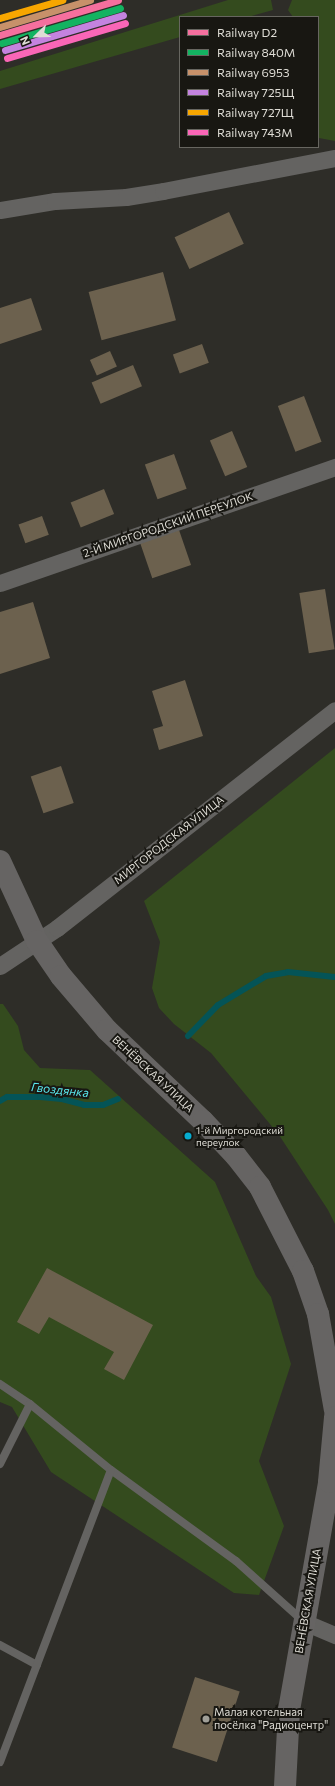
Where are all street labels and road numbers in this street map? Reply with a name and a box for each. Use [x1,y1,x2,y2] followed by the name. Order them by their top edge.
[81,490,255,560] street label: 2-Й МИРГОРОДСКИЙ ПЕРЕУЛОК
[111,793,227,887] street label: МИРГОРОДСКАЯ УЛИЦА
[110,1033,196,1115] street label: ВЕНЁВСКАЯ УЛИЦА
[292,1547,324,1655] street label: ВЕНЁВСКАЯ УЛИЦА

